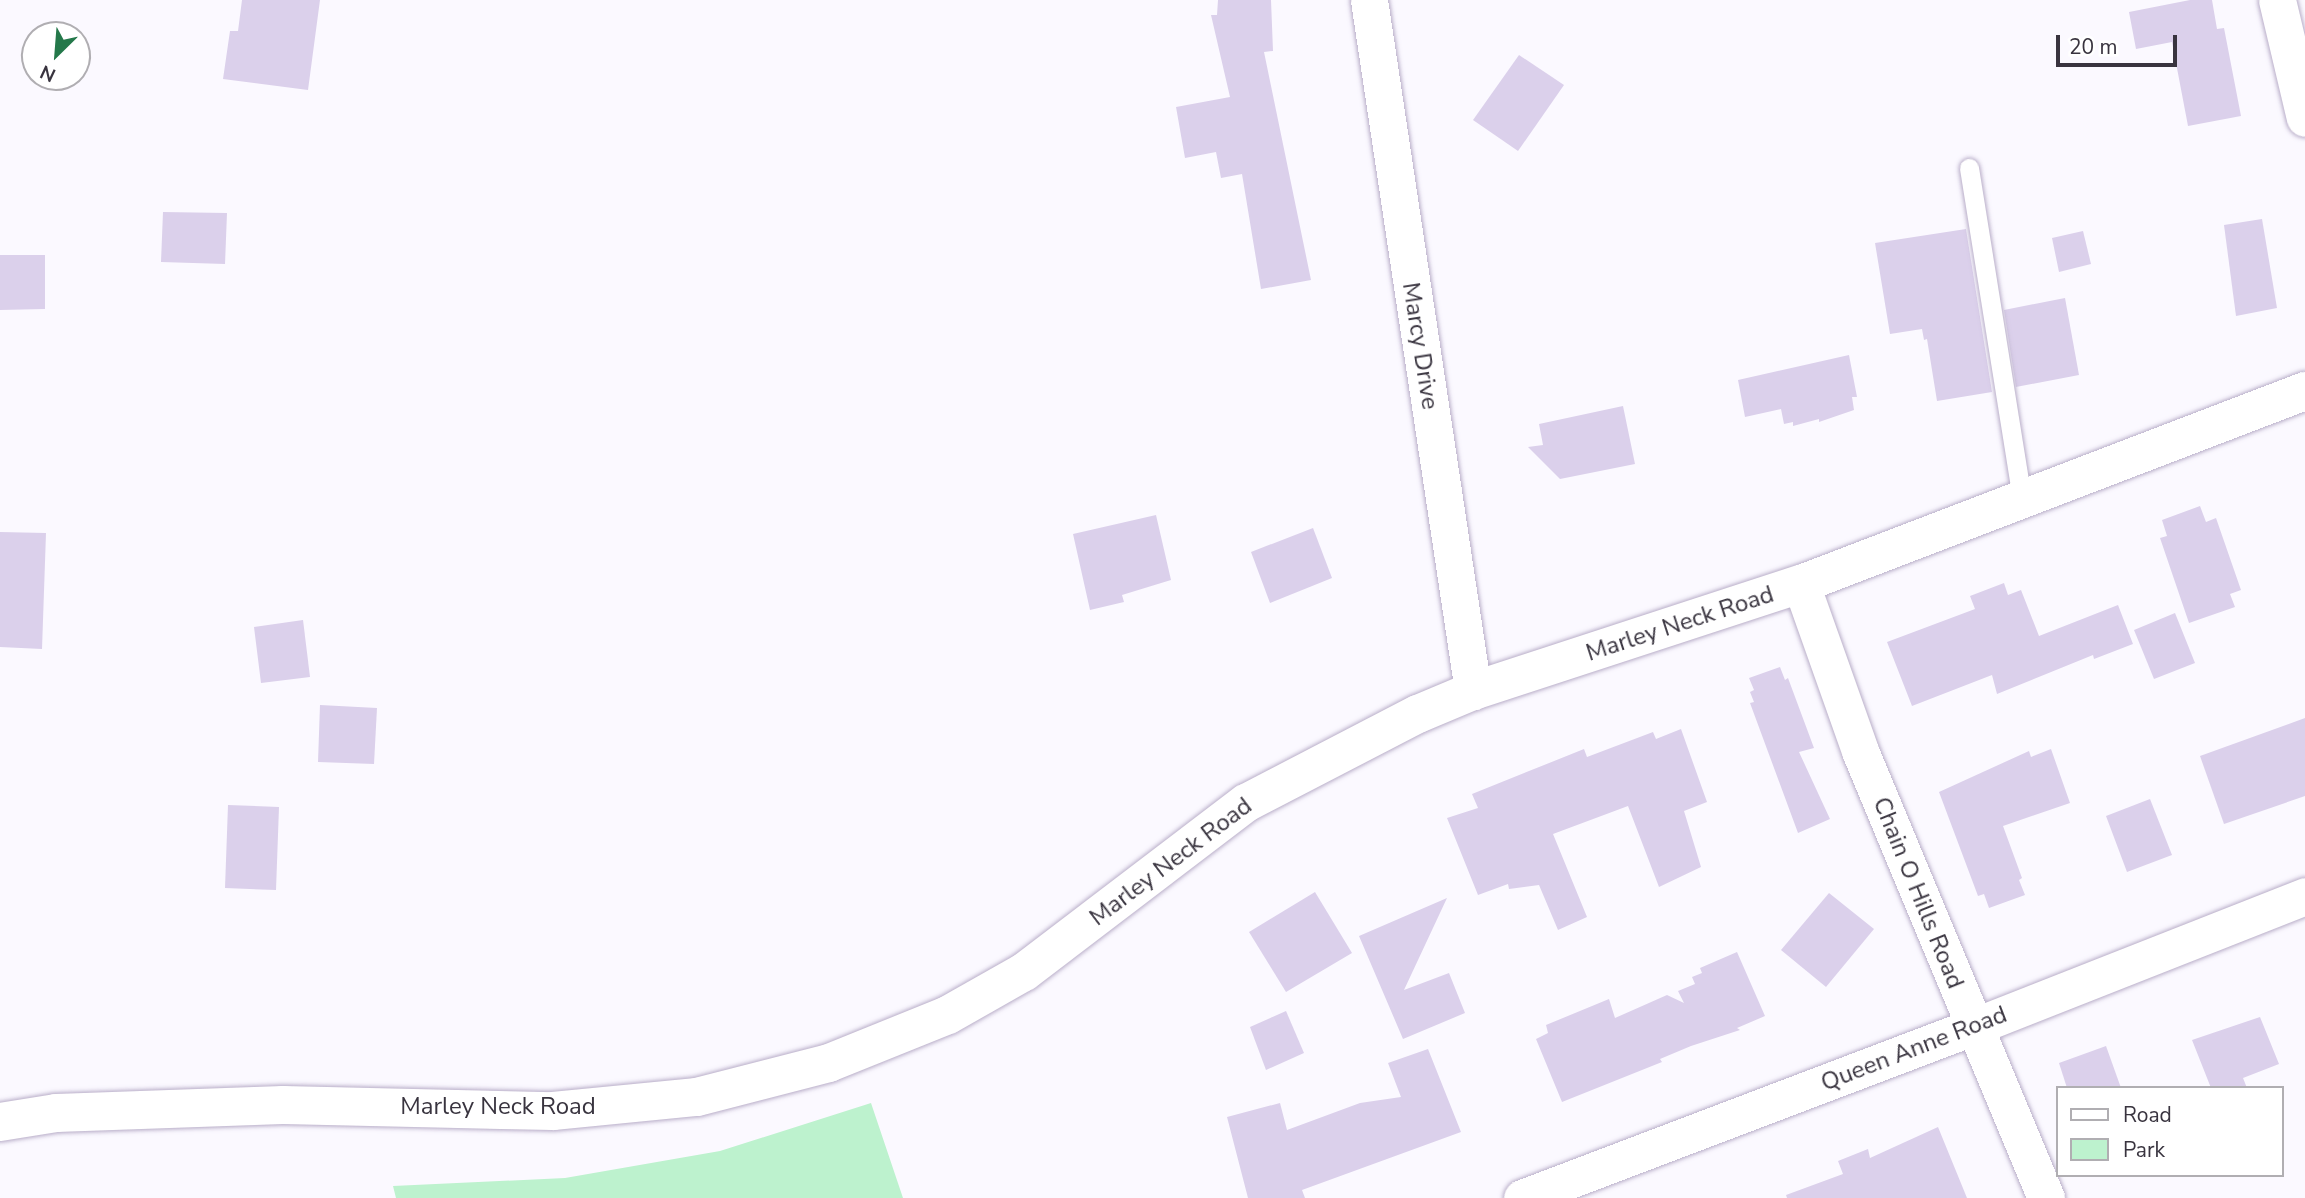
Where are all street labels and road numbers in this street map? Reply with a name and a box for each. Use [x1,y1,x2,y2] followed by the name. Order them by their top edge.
[1396,280,1444,412] street label: Marcy Drive
[1583,580,1777,668] street label: Marley Neck Road
[1084,792,1258,932] street label: Marley Neck Road
[1866,793,1970,993] street label: Chain O Hills Road
[1817,1000,2011,1098] street label: Queen Anne Road
[400,1093,596,1121] street label: Marley Neck Road

